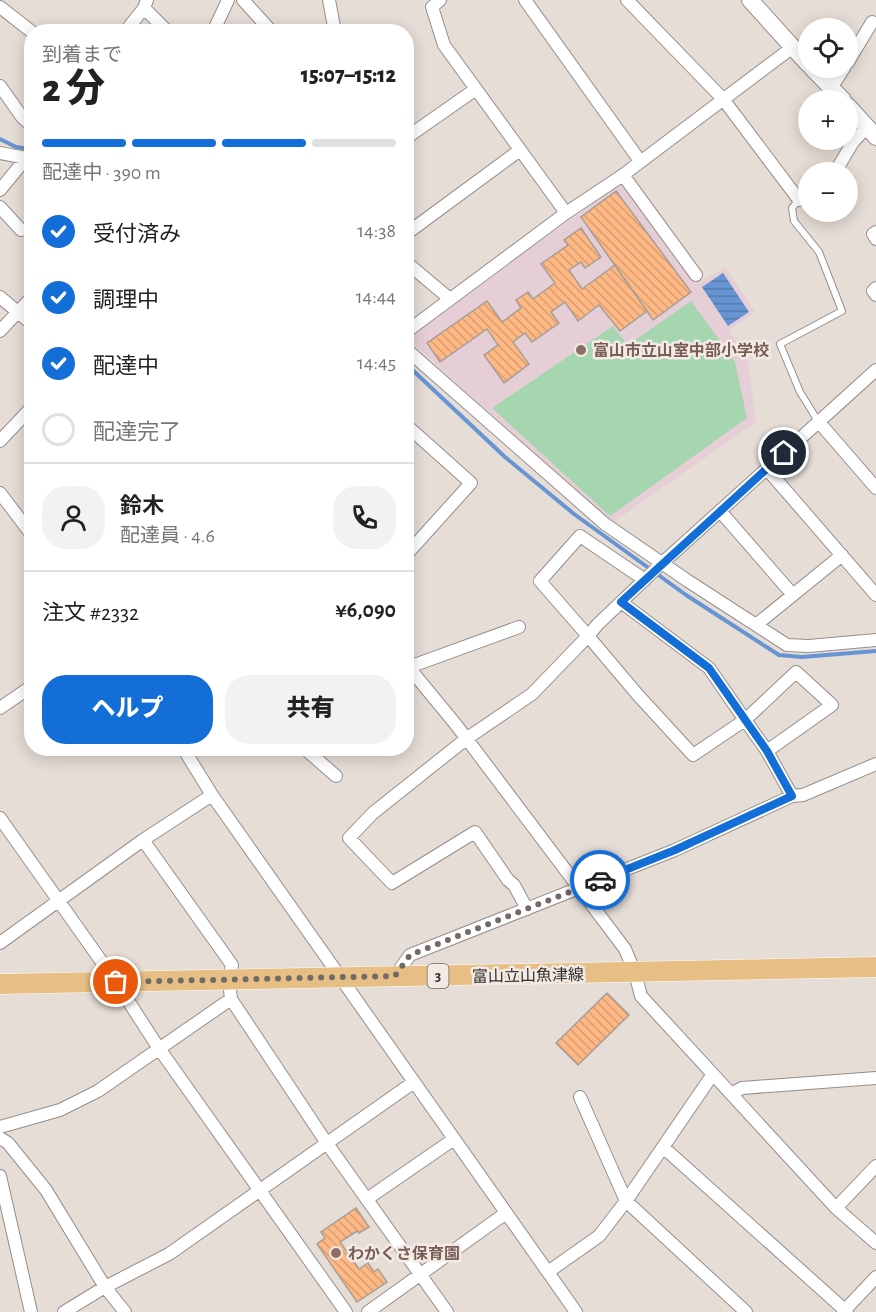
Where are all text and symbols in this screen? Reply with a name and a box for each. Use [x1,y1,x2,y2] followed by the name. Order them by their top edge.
[798,18,858,222] map controls
[798,18,858,78] button: locate
[42,45,122,65] text: 到着まで
[301,64,396,86] text: 15:07–15:12
[42,70,105,109] text: 2 分
[798,90,858,150] button: +
[798,162,858,222] button: −
[42,163,161,183] text: 配達中 · 390 m
[42,215,75,248] icon: check
[357,221,396,241] text: 14:38
[93,223,181,245] text: 受付済み
[42,281,75,314] icon: check
[356,287,396,307] text: 14:44
[93,289,159,311] text: 調理中
[593,342,769,359] place label: 富山市立山室中部小学校
[574,343,588,357] marker: 富山市立山室中部小学校
[42,347,75,380] icon: check
[357,353,396,373] text: 14:45
[93,355,159,377] text: 配達中
[93,421,181,443] text: 配達完了
[758,427,809,478] pin
[767,436,800,469] icon: home
[42,486,105,549] button: person
[333,486,396,549] button: phone
[120,495,164,517] text: 鈴木
[120,526,215,546] text: 配達員 · 4.6
[335,599,396,621] text: ¥6,090
[42,602,139,624] text: 注文 #2332
[42,675,213,744] button: ヘルプ
[225,675,396,744] button: 共有
[570,850,630,910] courier
[584,864,617,897] icon: car
[90,956,141,1007] pin
[428,964,448,988] road number: 3
[99,965,132,998] icon: bag
[472,965,584,985] street label: 富山立山魚津線
[348,1245,460,1262] place label: わかくさ保育園
[329,1246,343,1260] marker: わかくさ保育園

